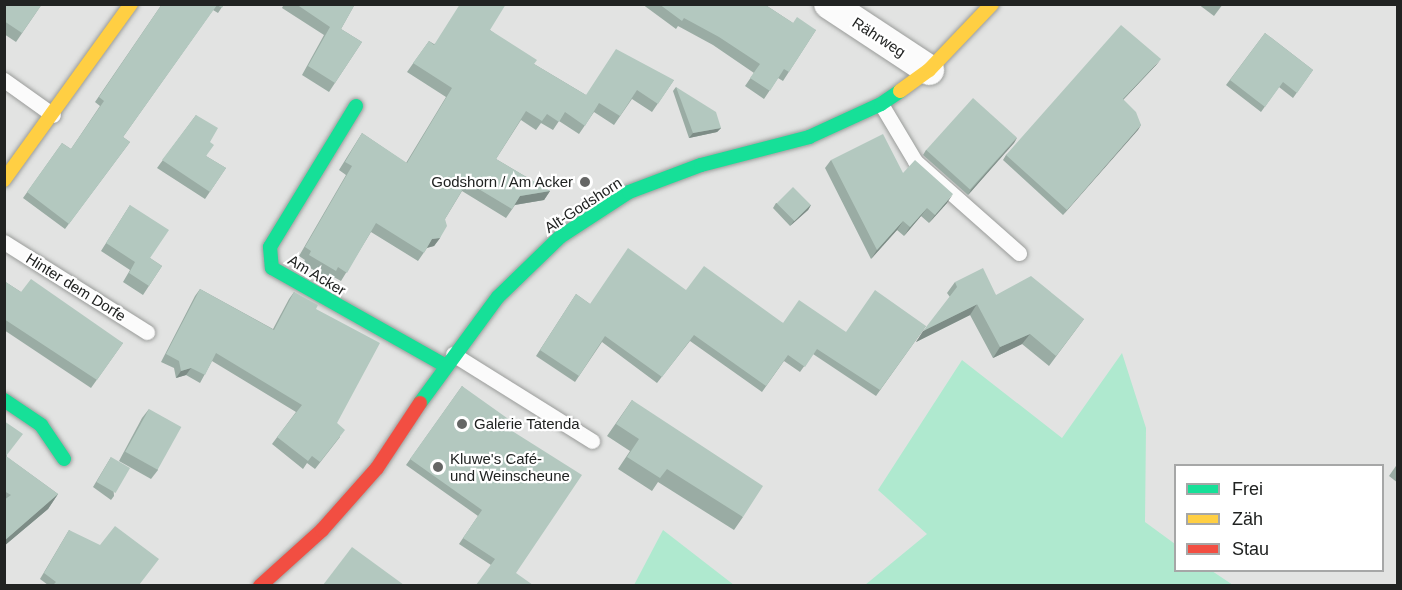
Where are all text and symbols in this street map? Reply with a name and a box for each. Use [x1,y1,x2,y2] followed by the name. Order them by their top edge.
[849,13,909,61] street label: Rährweg
[430,173,573,191] place label: Godshorn / Am Acker
[541,173,625,237] street label: Alt-Godshorn
[578,175,592,189] marker: Godshorn / Am Acker
[23,249,129,325] street label: Hinter dem Dorfe
[285,251,349,299] street label: Am Acker
[474,415,580,433] place label: Galerie Tatenda
[455,417,469,431] marker: Galerie Tatenda
[450,449,570,484] place label: Kluwe's Café- und Weinscheune
[431,460,445,474] marker: Kluwe's Café- und Weinscheune
[1174,464,1384,572] legend
[1232,479,1263,499] text: Frei
[1232,509,1263,529] text: Zäh
[1232,539,1269,559] text: Stau

